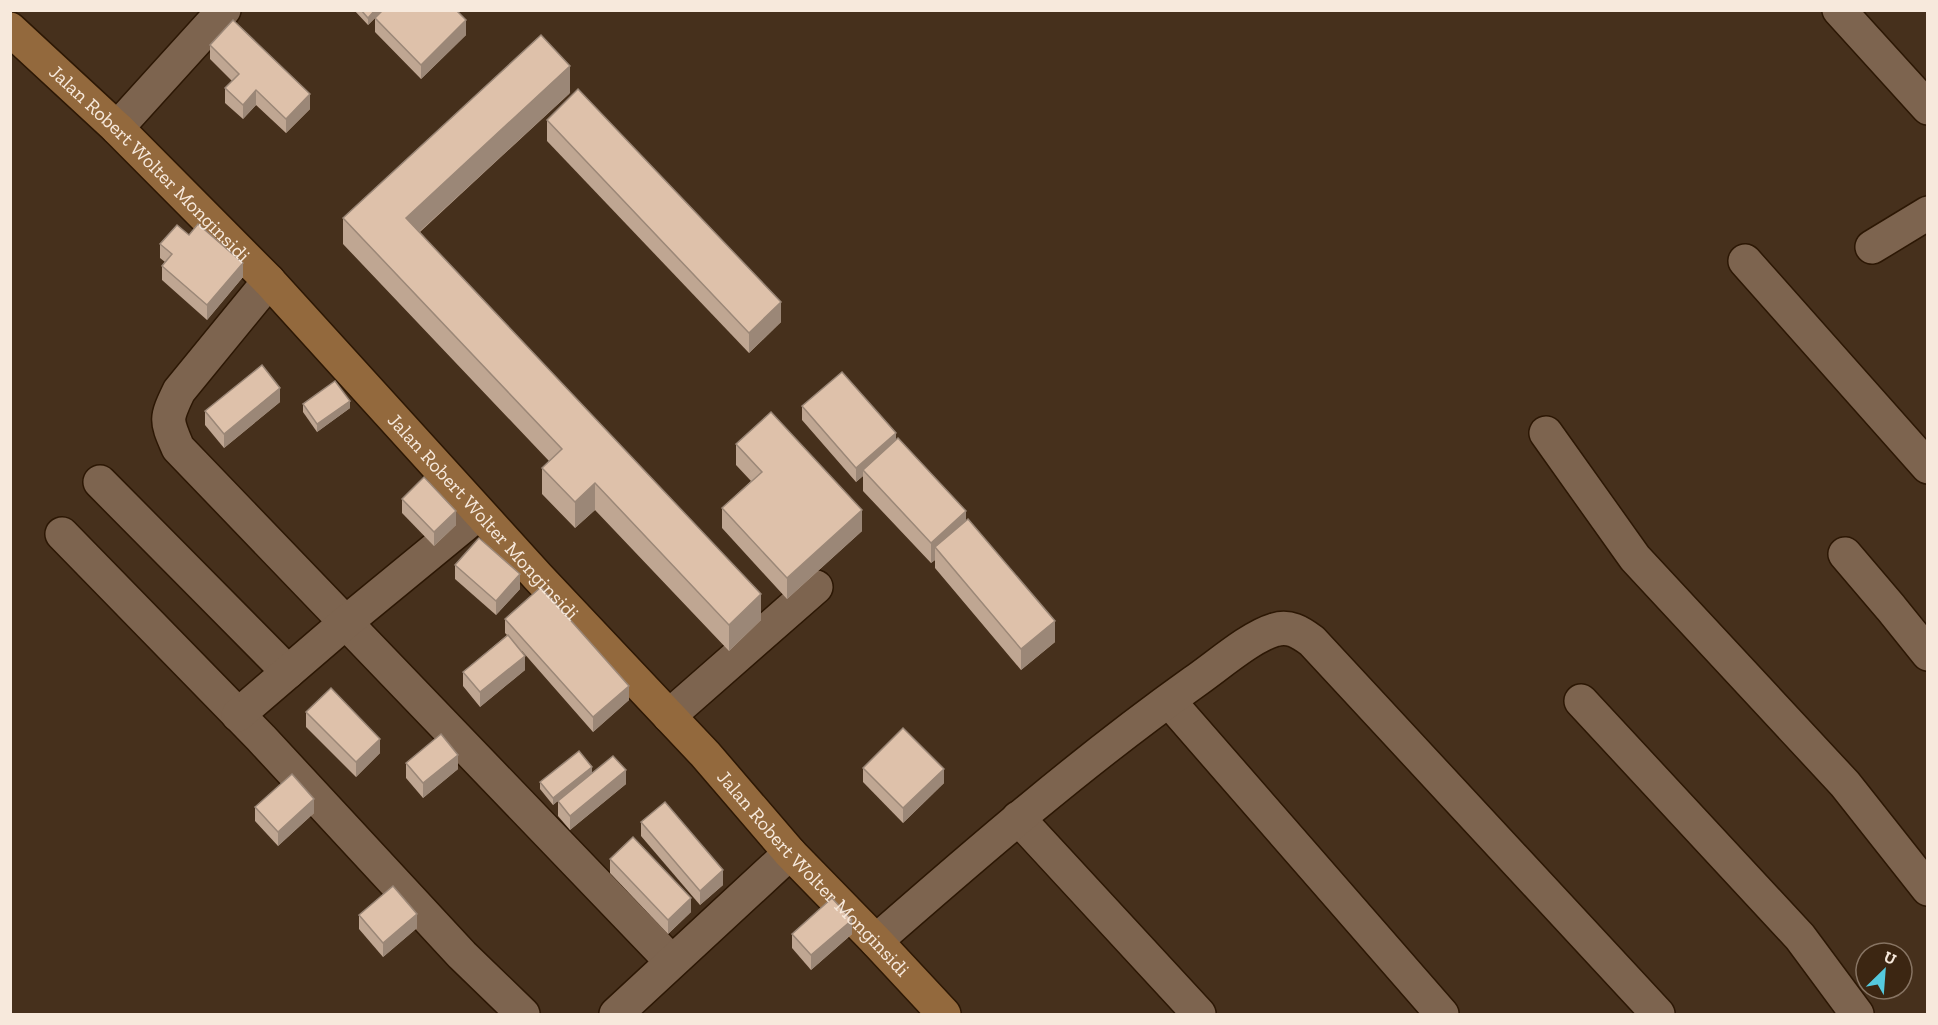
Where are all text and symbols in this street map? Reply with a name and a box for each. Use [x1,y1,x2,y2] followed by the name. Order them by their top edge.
[44,60,256,268] street label: Jalan Robert Wolter Monginsidi
[383,408,585,625] street label: Jalan Robert Wolter Monginsidi
[712,765,915,982] street label: Jalan Robert Wolter Monginsidi
[1854,941,1914,1001] north arrow
[1881,947,1900,969] text: U

